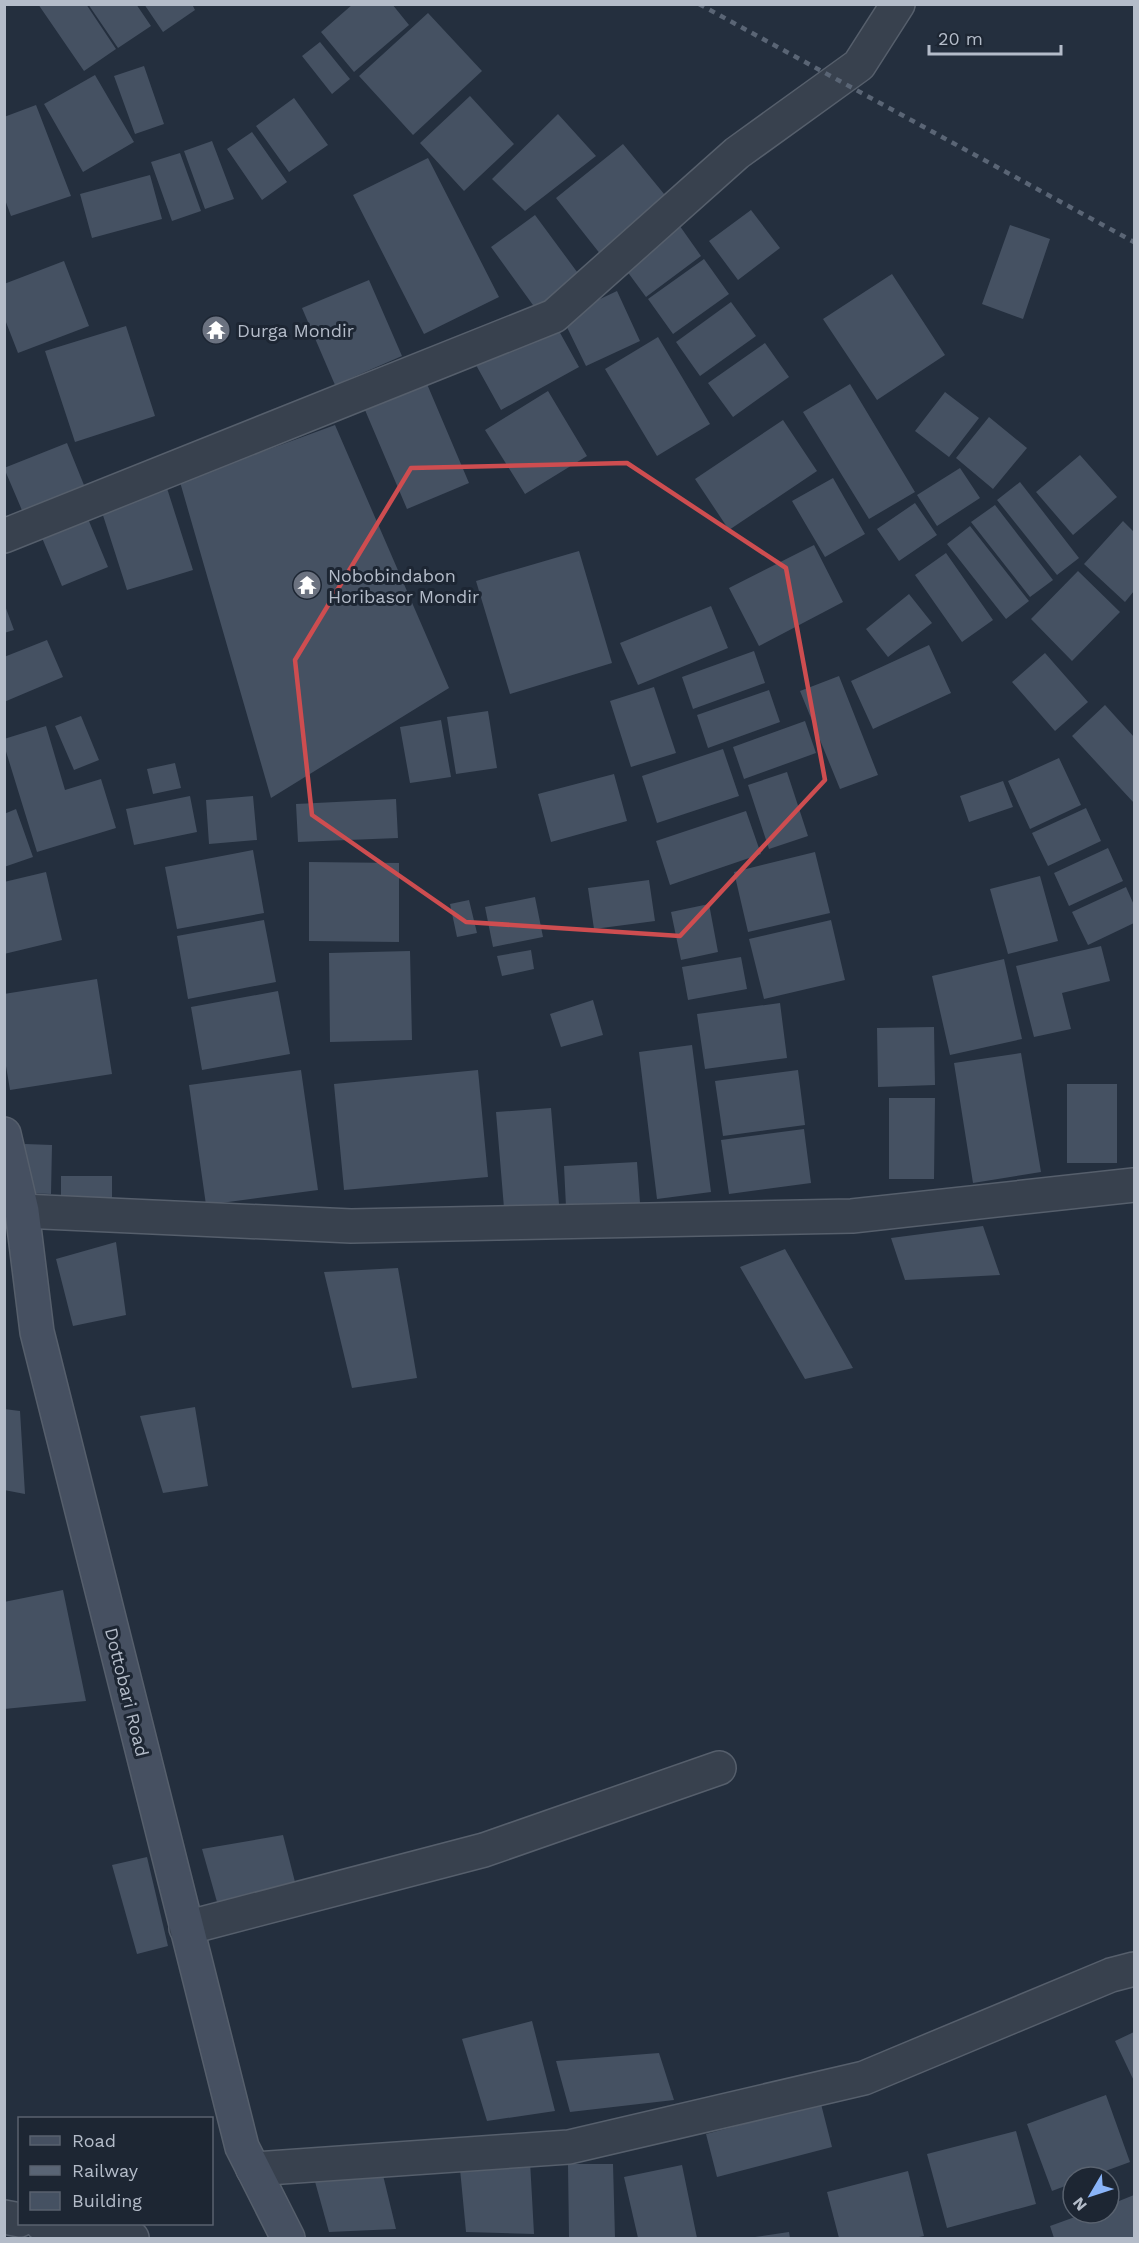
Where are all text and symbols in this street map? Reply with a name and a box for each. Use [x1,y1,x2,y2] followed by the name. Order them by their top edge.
[929,18,1061,56] scale bar
[938,28,983,49] text: 20 m
[200,314,232,346] temple icon: Durga Mondir
[237,320,354,341] place label: Durga Mondir
[328,565,479,607] place label: Nobobindabon Horibasor Mondir
[291,569,323,601] temple icon: Nobobindabon Horibasor Mondir
[101,1625,153,1759] street label: Dottobari Road
[18,2117,213,2225] legend
[72,2130,116,2151] text: Road
[72,2160,139,2181] text: Railway
[1061,2165,1121,2225] north arrow
[72,2190,142,2211] text: Building
[1069,2194,1091,2215] text: N

